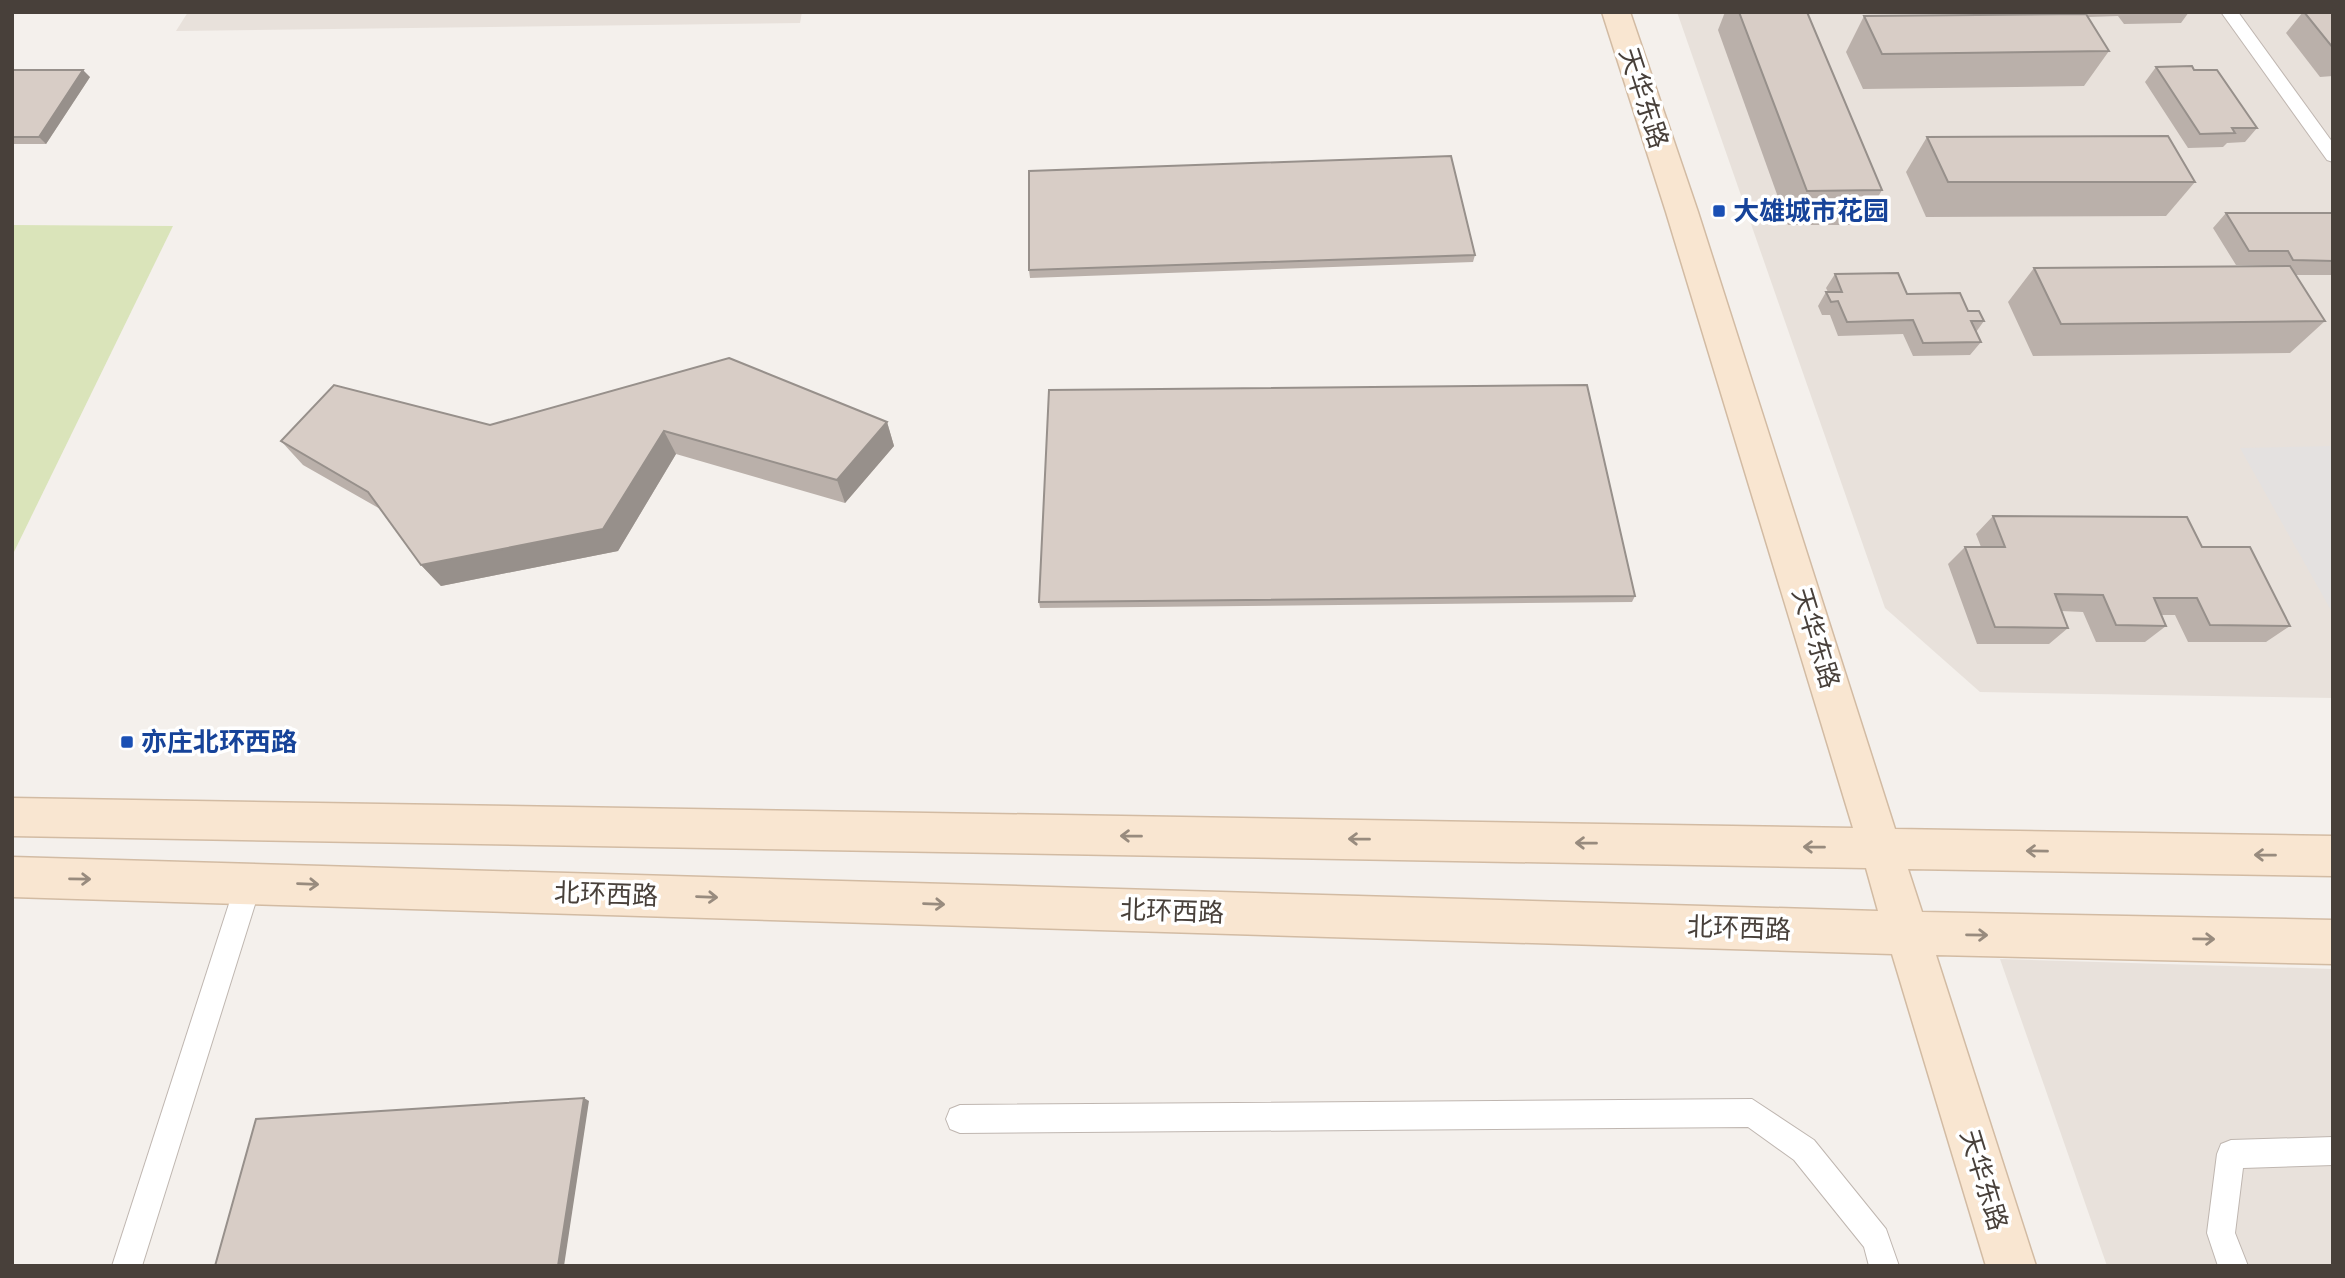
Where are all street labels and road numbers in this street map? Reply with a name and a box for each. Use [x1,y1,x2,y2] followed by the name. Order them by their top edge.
[1613,44,1674,152] street label: 天华东路
[1785,584,1846,692] street label: 天华东路
[553,877,658,912] street label: 北环西路
[1119,894,1224,929] street label: 北环西路
[1686,911,1791,946] street label: 北环西路
[1953,1126,2014,1234] street label: 天华东路

